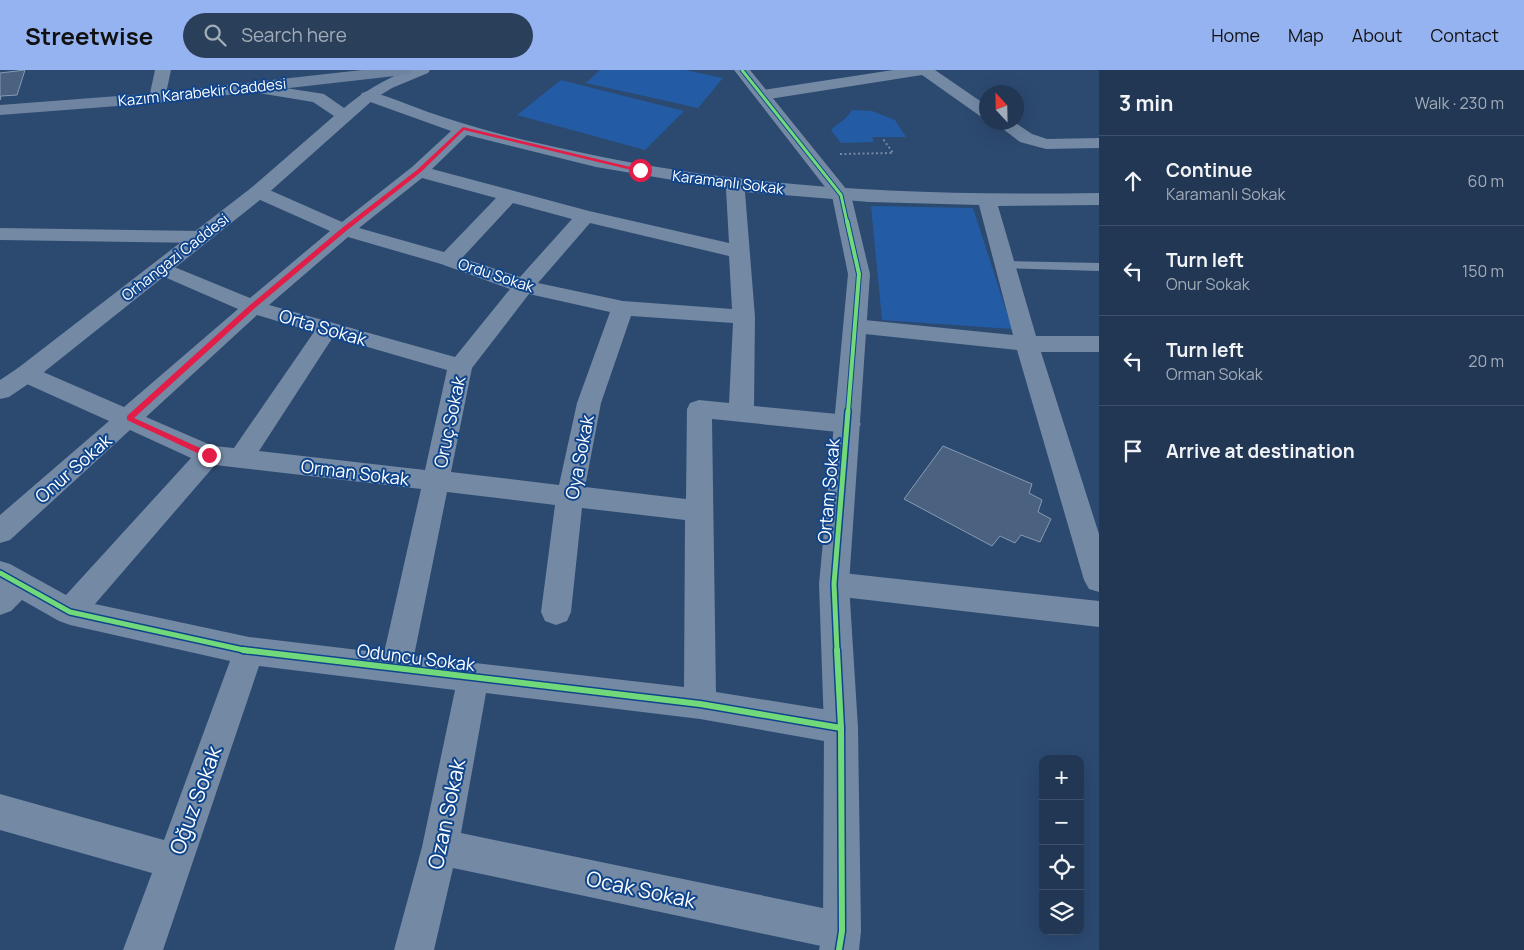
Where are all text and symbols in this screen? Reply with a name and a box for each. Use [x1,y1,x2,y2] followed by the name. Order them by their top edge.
[183,13,533,58] search box
[25,19,153,52] text: Streetwise
[201,21,229,49] icon: search
[241,22,347,48] text: Search here
[1211,23,1260,47] text: Home
[1288,23,1324,47] text: Map
[1352,23,1402,47] text: About
[1430,23,1499,47] text: Contact
[117,73,287,111] street label: Kazım Karabekir Caddesi
[979,85,1024,130] north arrow
[1119,89,1173,117] text: 3 min
[1415,92,1504,114] text: Walk · 230 m
[1166,157,1252,183] text: Continue
[629,159,652,182] route start
[671,165,785,199] street label: Karamanlı Sokak
[1119,167,1147,195] icon: ahead
[1468,170,1504,192] text: 60 m
[1166,183,1285,205] text: Karamanlı Sokak
[117,208,233,306] street label: Orhangazi Caddesi
[1166,247,1244,273] text: Turn left
[456,253,537,297] street label: Ordu Sokak
[1119,257,1147,285] icon: left
[1462,260,1504,282] text: 150 m
[1166,273,1250,295] text: Onur Sokak
[276,303,371,351] street label: Orta Sokak
[1166,337,1244,363] text: Turn left
[1119,347,1147,375] icon: left
[1468,350,1504,372] text: 20 m
[1166,363,1263,385] text: Orman Sokak
[428,373,471,470] street label: Oruç Sokak
[559,412,599,501] street label: Oya Sokak
[30,427,117,508] street label: Onur Sokak
[811,436,845,544] street label: Ortam Sokak
[1119,437,1147,465] icon: arrive
[1166,438,1355,464] text: Arrive at destination
[198,444,221,467] route end
[300,453,411,491] street label: Orman Sokak
[356,638,478,676] street label: Oduncu Sokak
[162,741,228,858] street label: Oğuz Sokak
[1039,755,1084,935] map controls
[1039,755,1084,800] button: +
[421,756,471,872] street label: Ozan Sokak
[1039,800,1084,845] button: −
[1039,845,1084,890] button: locate
[584,864,699,914] street label: Ocak Sokak
[1039,890,1084,935] button: layers

